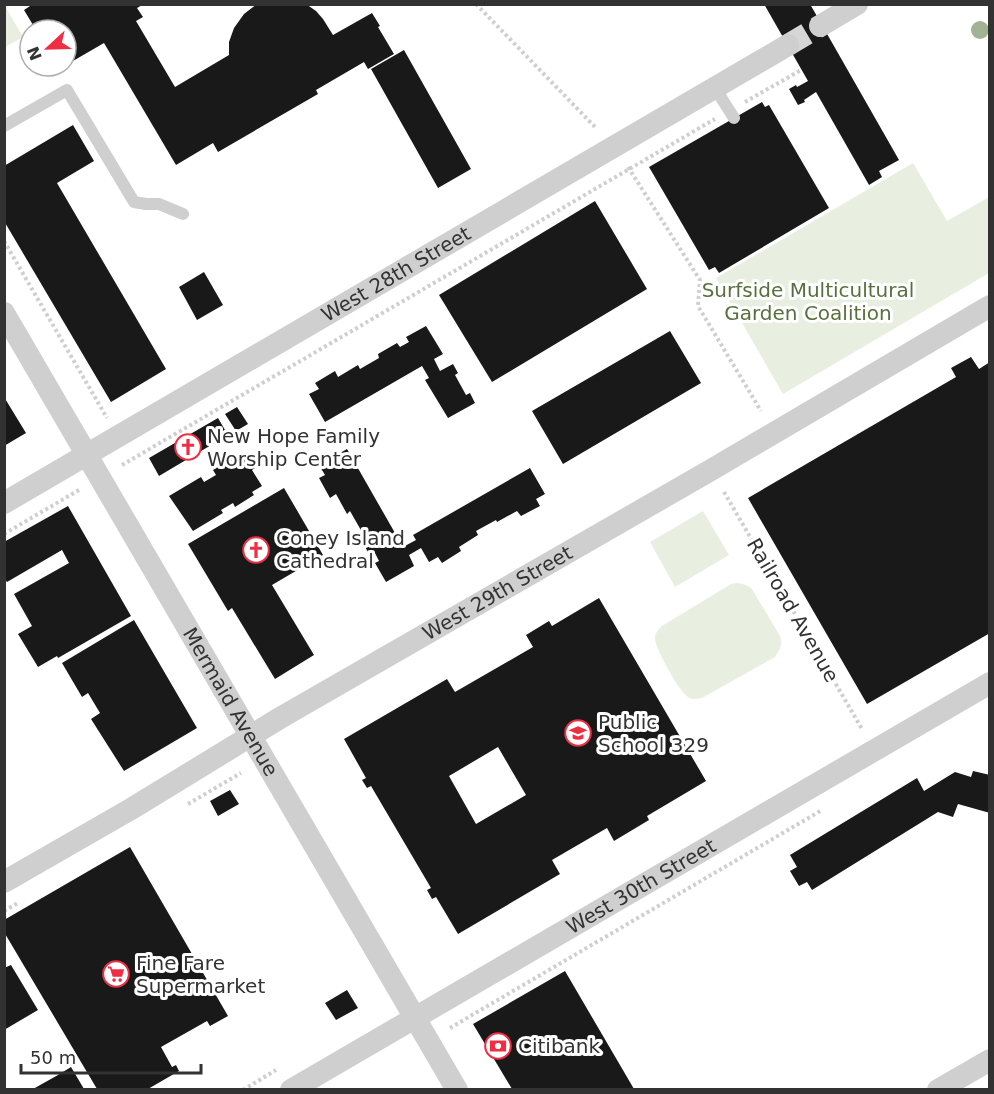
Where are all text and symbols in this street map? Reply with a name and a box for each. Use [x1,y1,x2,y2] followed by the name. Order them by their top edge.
[18,18,78,78] north arrow
[23,44,46,63] text: N
[317,221,475,327] street label: West 28th Street
[702,278,914,325] park label: Surfside Multicultural Garden Coalition
[207,424,380,471] place label: New Hope Family Worship Center
[173,432,203,462] church icon: New Hope Family Worship Center
[276,526,405,573] place label: Coney Island Cathedral
[742,534,844,686] street label: Railroad Avenue
[241,535,271,565] church icon: Coney Island Cathedral
[418,540,577,645] street label: West 29th Street
[178,623,283,780] street label: Mermaid Avenue
[598,710,709,757] place label: Public School 329
[563,718,593,748] school or university icon: Public School 329
[562,833,720,939] street label: West 30th Street
[136,951,265,998] place label: Fine Fare Supermarket
[101,959,131,989] supermarket icon: Fine Fare Supermarket
[483,1031,513,1061] bank icon: Citibank
[518,1034,601,1058] place label: Citibank
[21,1037,201,1075] scale bar
[30,1047,76,1068] text: 50 m

